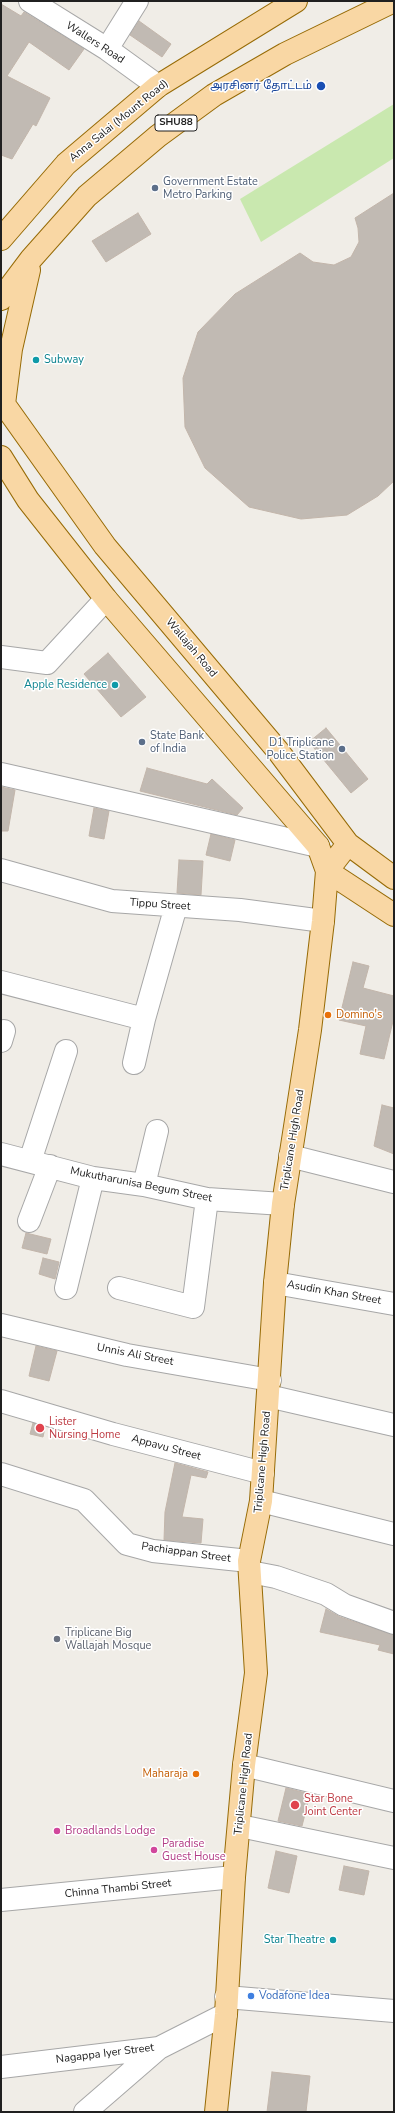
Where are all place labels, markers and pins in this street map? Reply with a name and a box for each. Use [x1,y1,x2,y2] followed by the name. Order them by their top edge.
[210,79,312,93] place label: அரசினர் தோட்டம்
[315,80,327,92] marker: அரசினர் தோட்டம்
[163,175,258,201] place label: Government Estate Metro Parking
[150,183,160,193] marker: Government Estate Metro Parking
[44,353,84,367] place label: Subway
[31,355,41,365] marker: Subway
[24,678,107,692] place label: Apple Residence
[110,680,120,690] marker: Apple Residence
[150,729,204,755] place label: State Bank of India
[267,736,334,762] place label: D1 Triplicane Police Station
[137,737,147,747] marker: State Bank of India
[337,744,347,754] marker: D1 Triplicane Police Station
[336,1008,382,1022] place label: Domino's
[323,1010,333,1020] marker: Domino's
[49,1415,120,1441] place label: Lister Nursing Home
[34,1422,46,1434] marker: Lister Nursing Home
[65,1626,151,1652] place label: Triplicane Big Wallajah Mosque
[52,1634,62,1644] marker: Triplicane Big Wallajah Mosque
[143,1767,188,1781] place label: Maharaja
[191,1769,201,1779] marker: Maharaja
[304,1792,362,1818] place label: Star Bone Joint Center
[289,1799,301,1811] marker: Star Bone Joint Center
[65,1824,155,1838] place label: Broadlands Lodge
[52,1826,62,1836] marker: Broadlands Lodge
[162,1837,226,1863] place label: Paradise Guest House
[149,1845,159,1855] marker: Paradise Guest House
[264,1933,325,1947] place label: Star Theatre
[328,1935,338,1945] marker: Star Theatre
[259,1989,330,2003] place label: Vodafone Idea
[246,1991,256,2001] marker: Vodafone Idea

